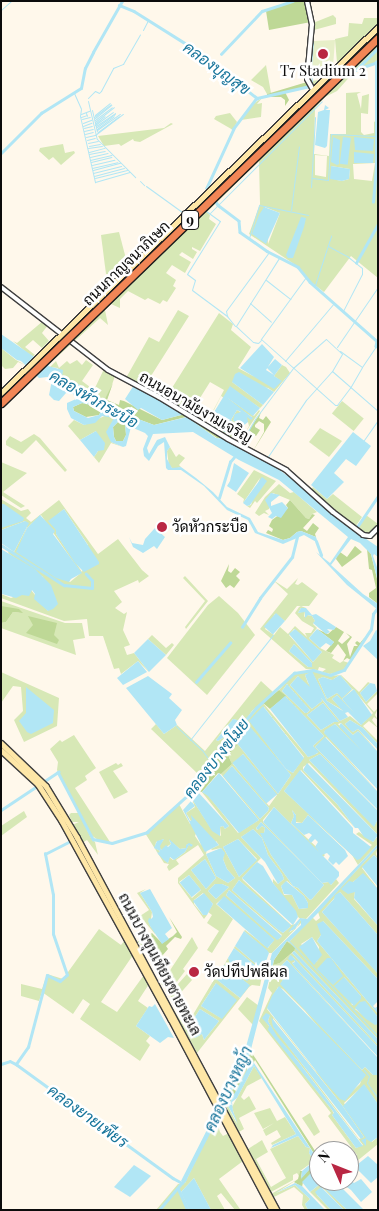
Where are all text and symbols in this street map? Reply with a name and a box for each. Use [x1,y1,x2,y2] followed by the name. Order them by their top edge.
[180,37,254,99] water label: คลองบุญสุข
[317,48,329,60] marker: T7 Stadium 2
[280,62,366,80] place label: T7 Stadium 2
[180,208,200,232] road number: 9
[79,217,173,309] street label: ถนนกาญจนาภิเษก
[46,366,142,432] water label: คลองหัวกระบือ
[136,367,256,447] street label: ถนนอนามัยงามเจริญ
[172,518,248,536] place label: วัดหัวกระบือ
[156,521,168,533] marker: วัดหัวกระบือ
[179,714,253,802] water label: คลองบางขโมย
[115,890,205,1038] street label: ถนนบางขุนเทียนชายทะเล
[204,963,288,981] place label: วัดปทีปพลีผล
[188,966,200,978] marker: วัดปทีปพลีผล
[200,1043,256,1135] water label: คลองบางหญ้า
[44,1080,132,1152] water label: คลองยายเพียร
[309,1141,359,1191] north arrow
[313,1146,334,1166] text: N

